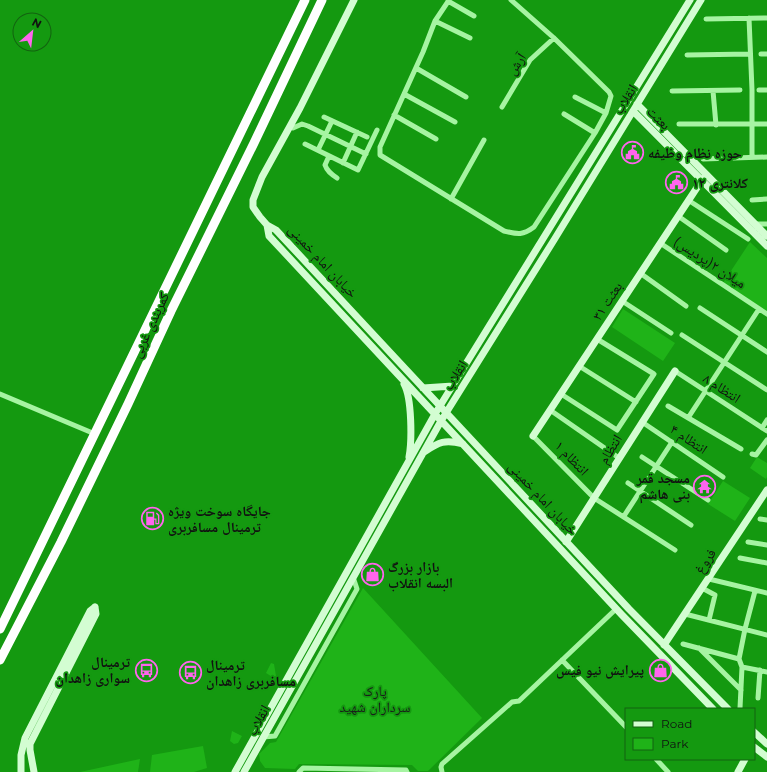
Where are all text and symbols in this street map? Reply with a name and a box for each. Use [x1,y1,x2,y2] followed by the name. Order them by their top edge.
[12,12,52,52] north arrow
[29,15,44,31] text: N
[502,49,530,79] street label: آرش
[609,81,641,117] street label: انقلاب
[643,102,675,134] street label: بعثت
[620,140,646,166] public building icon: حوزه نظام وظیفه
[648,144,742,163] place label: حوزه نظام وظیفه
[664,170,690,196] public building icon: کلانتری ۱۲
[692,174,748,192] place label: کلانتری ۱۲
[284,220,362,302] street label: خیابان امام خمینی
[670,232,750,292] street label: میلان ۲(پردیس)
[588,278,626,324] street label: بعثت ۳۱
[127,289,173,361] street label: کمربندی غربی
[439,357,471,393] street label: انقلاب
[699,369,744,408] street label: انتظام ۸
[666,420,711,459] street label: انتظام ۴
[594,431,627,468] street label: انتظام
[550,437,593,480] street label: انتظام ۱
[504,457,582,539] street label: خیابان امام خمینی
[635,469,690,504] place label: مسجد قمر بنی هاشم
[692,473,718,499] temple icon: مسجد قمر بنی هاشم
[168,502,271,536] place label: جایگاه سوخت ویژه ترمینال مسافربری
[140,506,166,532] fuel station icon: جایگاه سوخت ویژه ترمینال مسافربری
[690,545,721,578] street label: فروغ
[388,558,453,592] place label: بازار بزرگ البسه انقلاب
[359,562,385,588] shop icon: بازار بزرگ البسه انقلاب
[56,653,130,687] place label: ترمینال سواری زاهدان
[206,656,296,690] place label: ترمینال مسافربری زاهدان
[133,657,159,683] bus stop icon: ترمینال سواری زاهدان
[647,657,673,683] shop icon: پیرایش نیو فیس
[178,660,204,686] bus stop icon: ترمینال مسافربری زاهدان
[556,661,644,679] place label: پیرایش نیو فیس
[340,682,410,716] park label: پارک سرداران شهید
[242,702,274,738] street label: انقلاب
[625,708,755,760] legend
[661,716,692,731] text: Road
[661,736,689,751] text: Park

